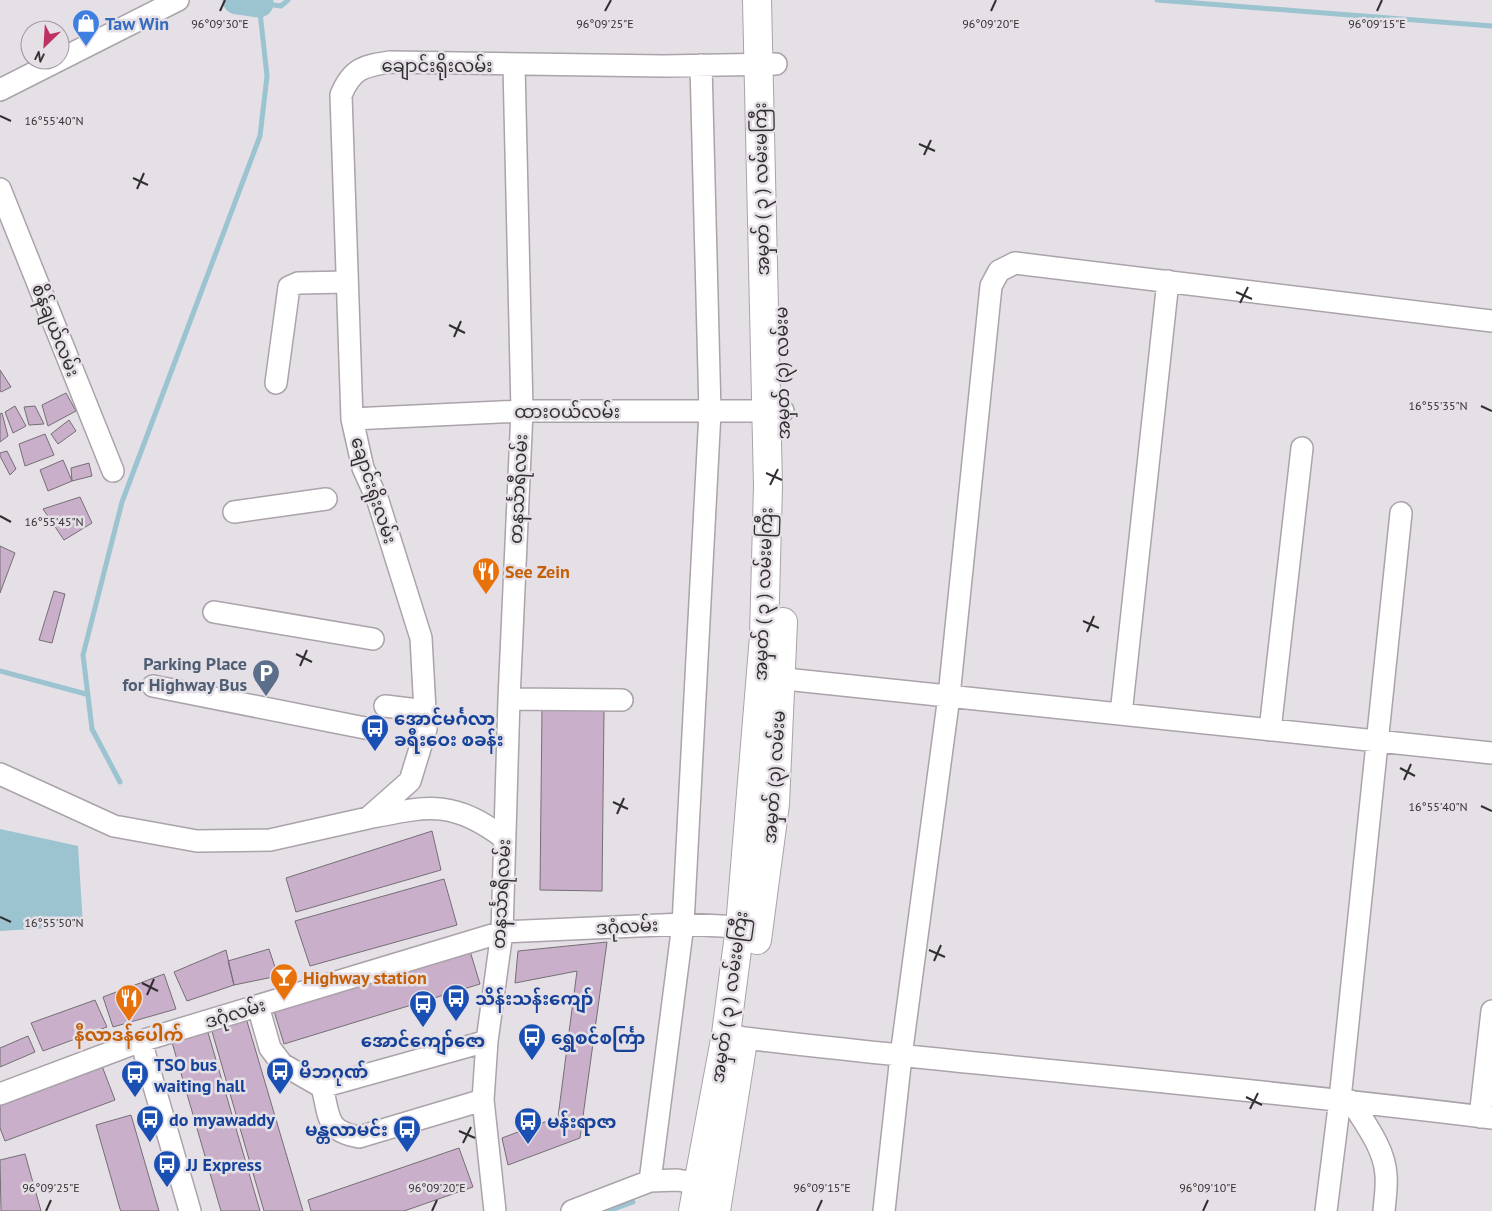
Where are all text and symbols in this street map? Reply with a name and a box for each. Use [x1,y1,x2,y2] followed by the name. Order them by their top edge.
[71,8,101,47] shop icon: Taw Win
[105,12,169,35] place label: Taw Win
[191,16,249,31] text: 96°09'30"E
[576,16,634,31] text: 96°09'25"E
[962,16,1020,31] text: 96°09'20"E
[1348,16,1406,31] text: 96°09'15"E
[20,20,70,70] north arrow
[32,47,47,67] text: N
[381,52,493,81] street label: ချောင်းရိုးလမ်း
[746,102,778,276] street label: အမှတ် ( ၃ ) လမ်းမကြီး
[24,113,84,128] text: 16°55'40"N
[23,279,87,381] street label: စိန်ချယ်လမ်း
[768,306,799,440] street label: အမှတ် (၃) လမ်းမ
[1408,398,1468,413] text: 16°55'35"N
[514,399,620,423] street label: ထားဝယ်လမ်း
[342,433,404,548] street label: ချောင်းရိုးလမ်း
[502,433,536,545] street label: တနင်္သာရီလမ်း
[746,507,782,681] street label: အမှတ် ( ၃ ) လမ်းမကြီး
[24,514,84,529] text: 16°55'45"N
[471,556,501,595] restaurant icon: See Zein
[505,560,570,583] place label: See Zein
[122,652,247,696] place label: Parking Place for Highway Bus
[251,658,281,697] parking icon: Parking Place for Highway Bus
[394,707,504,754] place label: အောင်မင်္ဂလာ ခရီးဝေး စခန်း
[757,710,794,845] street label: အမှတ် (၃) လမ်းမ
[360,713,390,752] bus stop icon: အောင်မင်္ဂလာ ခရီးဝေး စခန်း
[1408,799,1468,814] text: 16°55'40"N
[485,838,519,950] street label: တနင်္သာရီလမ်း
[704,909,756,1085] street label: အမှတ် ( ၃ ) လမ်းမကြီး
[595,912,659,943] street label: ဒဂုံလမ်း
[24,915,84,930] text: 16°55'50"N
[269,962,299,1001] bar icon: Highway station
[303,966,427,989] place label: Highway station
[114,983,144,1022] restaurant icon: နီလာဒန်ပေါက်
[441,983,471,1022] bus stop icon: သိန်းသန်းကျော်
[475,987,593,1014] place label: သိန်းသန်းကျော်
[408,989,438,1028] bus stop icon: အောင်ကျော်ဇော
[202,992,269,1037] street label: ဒဂုံလမ်း
[517,1022,547,1061] bus stop icon: ရွှေစင်စင်္ကြာ
[74,1023,184,1049] place label: နီလာဒန်ပေါက်
[551,1026,645,1052] place label: ရွှေစင်စင်္ကြာ
[361,1029,485,1056] place label: အောင်ကျော်ဇော
[153,1053,246,1097] place label: TSO bus waiting hall
[265,1056,295,1095] bus stop icon: မိဘဂုဏ်
[120,1059,150,1098] bus stop icon: TSO bus waiting hall
[299,1060,368,1086] place label: မိဘဂုဏ်
[135,1104,165,1143] bus stop icon: do myawaddy
[513,1106,543,1145] bus stop icon: မန်းရာဇာ
[169,1108,275,1131] place label: do myawaddy
[547,1110,616,1136] place label: မန်းရာဇာ
[392,1114,422,1153] bus stop icon: မန္တလာမင်း
[305,1118,388,1144] place label: မန္တလာမင်း
[152,1149,182,1188] bus stop icon: JJ Express
[185,1153,262,1176] place label: JJ Express
[22,1180,80,1195] text: 96°09'25"E
[408,1180,466,1195] text: 96°09'20"E
[793,1180,851,1195] text: 96°09'15"E
[1179,1180,1237,1195] text: 96°09'10"E

